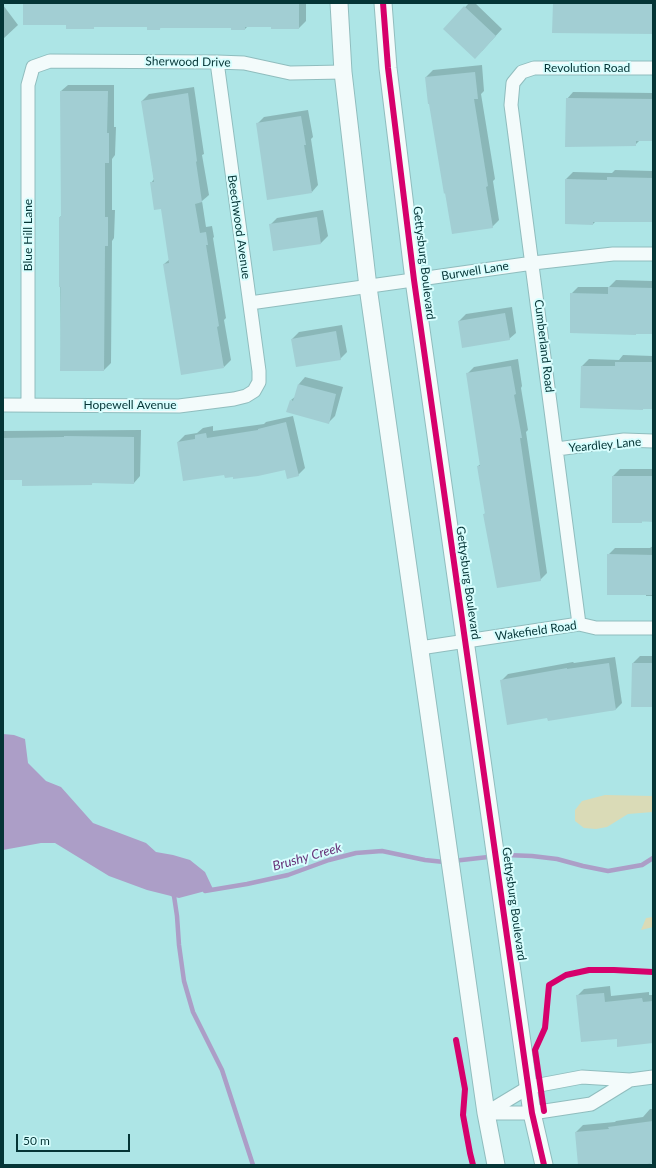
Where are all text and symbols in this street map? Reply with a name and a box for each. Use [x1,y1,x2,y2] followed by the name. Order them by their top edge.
[145,54,231,70] street label: Sherwood Drive
[544,61,630,75] street label: Revolution Road
[225,174,253,280] street label: Beechwood Avenue
[21,199,35,271] street label: Blue Hill Lane
[410,205,438,321] street label: Gettysburg Boulevard
[440,259,510,283] street label: Burwell Lane
[531,299,557,393] street label: Cumberland Road
[84,398,176,412] street label: Hopewell Avenue
[568,435,642,455] street label: Yeardley Lane
[453,525,483,641] street label: Gettysburg Boulevard
[494,618,578,644] street label: Wakefield Road
[271,840,343,874] water label: Brushy Creek
[499,846,529,962] street label: Gettysburg Boulevard
[18,1126,132,1152] scale bar
[23,1133,50,1148] text: 50 m

